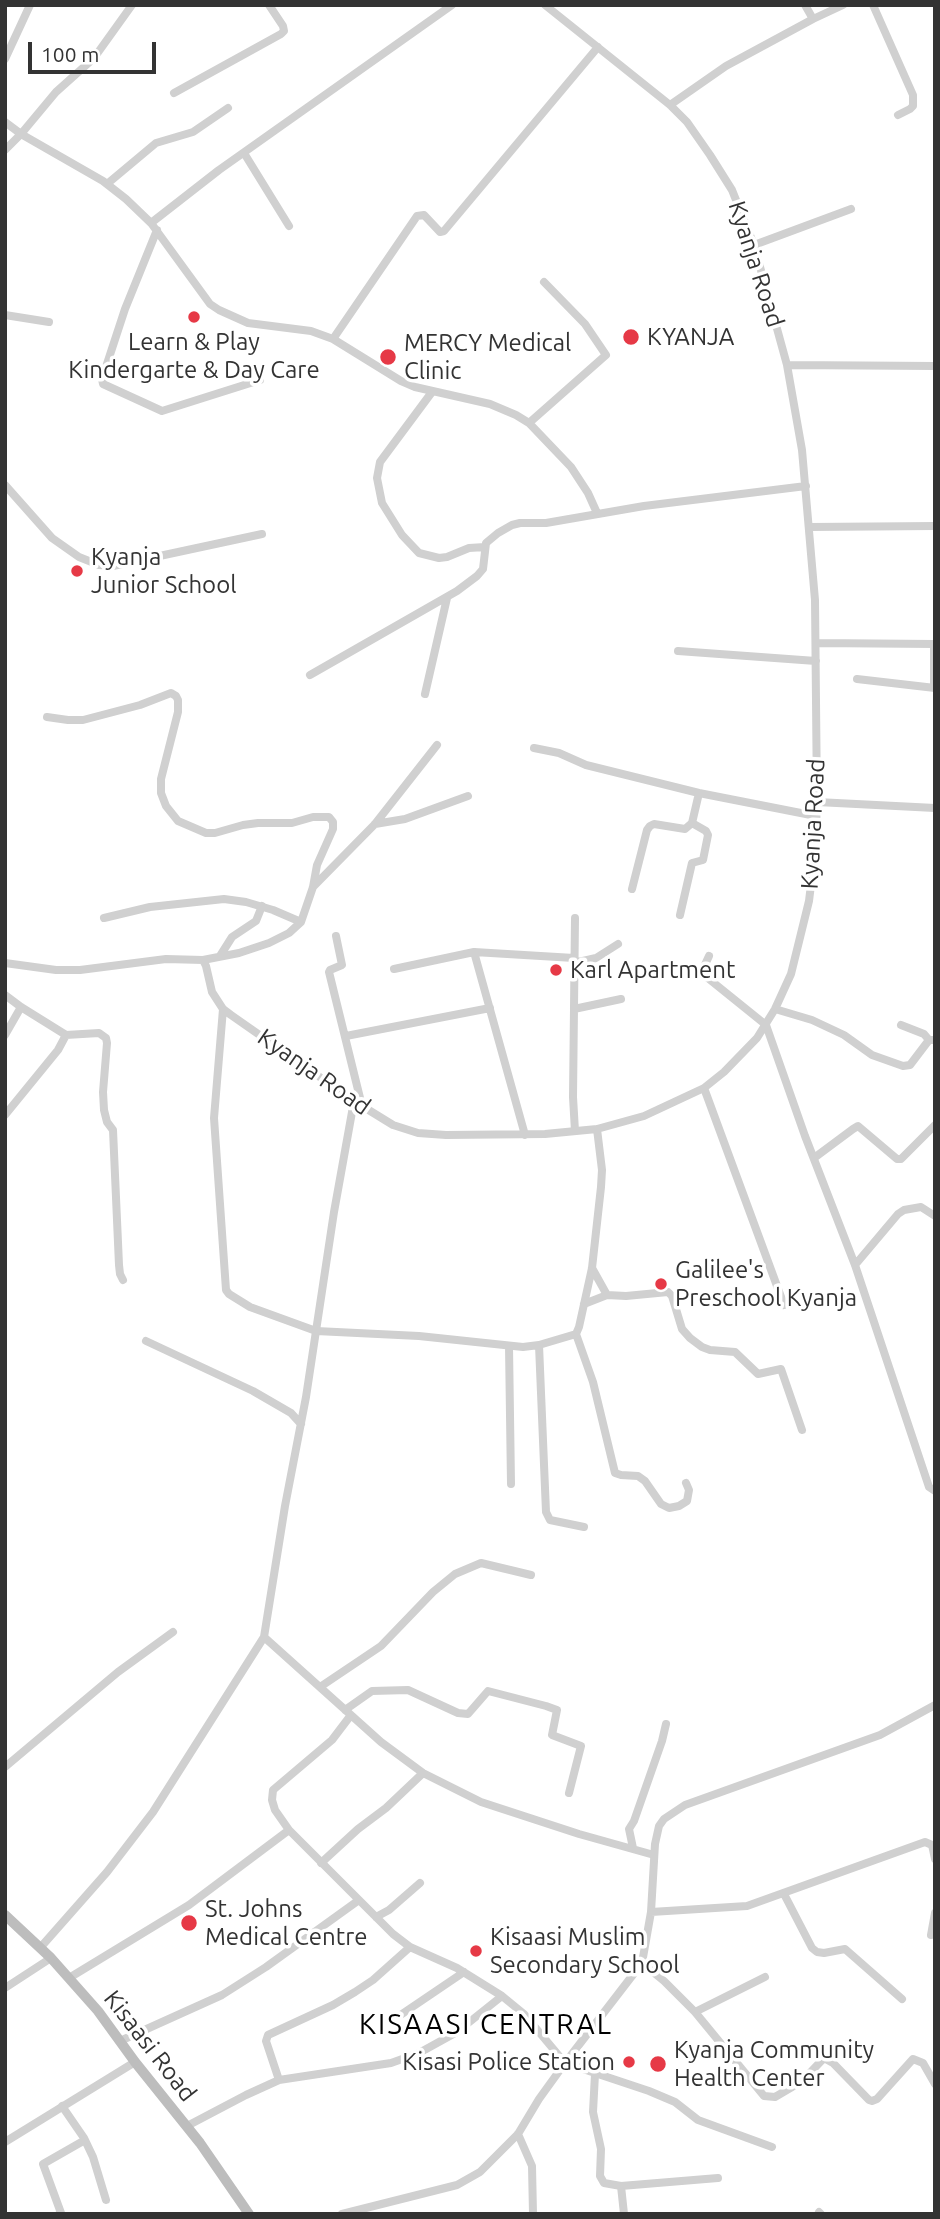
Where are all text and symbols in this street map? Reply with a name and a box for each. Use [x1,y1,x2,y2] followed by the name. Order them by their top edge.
[32,28,159,72] scale bar
[41,42,99,66] text: 100 m
[722,197,790,331] street label: Kyanja Road
[186,309,202,325] marker: Learn & Play Kindergarte & Day Care
[647,323,734,351] place label: KYANJA
[621,327,641,347] marker: KYANJA
[68,328,320,384] place label: Learn & Play Kindergarte & Day Care
[404,329,571,385] place label: MERCY Medical Clinic
[378,347,398,367] marker: MERCY Medical Clinic
[91,543,236,599] place label: Kyanja Junior School
[69,563,85,579] marker: Kyanja Junior School
[795,758,831,890] street label: Kyanja Road
[570,956,735,984] place label: Karl Apartment
[548,962,564,978] marker: Karl Apartment
[252,1023,376,1121] street label: Kyanja Road
[675,1256,857,1312] place label: Galilee's Preschool Kyanja
[653,1276,669,1292] marker: Galilee's Preschool Kyanja
[205,1895,368,1951] place label: St. Johns Medical Centre
[179,1913,199,1933] marker: St. Johns Medical Centre
[490,1923,680,1979] place label: Kisaasi Muslim Secondary School
[468,1943,484,1959] marker: Kisaasi Muslim Secondary School
[98,1985,202,2107] street label: Kisaasi Road
[361,2008,611,2042] district label: KISAASI CENTRAL
[674,2036,874,2092] place label: Kyanja Community Health Center
[402,2048,615,2076] place label: Kisasi Police Station
[621,2054,637,2070] marker: Kisasi Police Station
[648,2054,668,2074] marker: Kyanja Community Health Center

